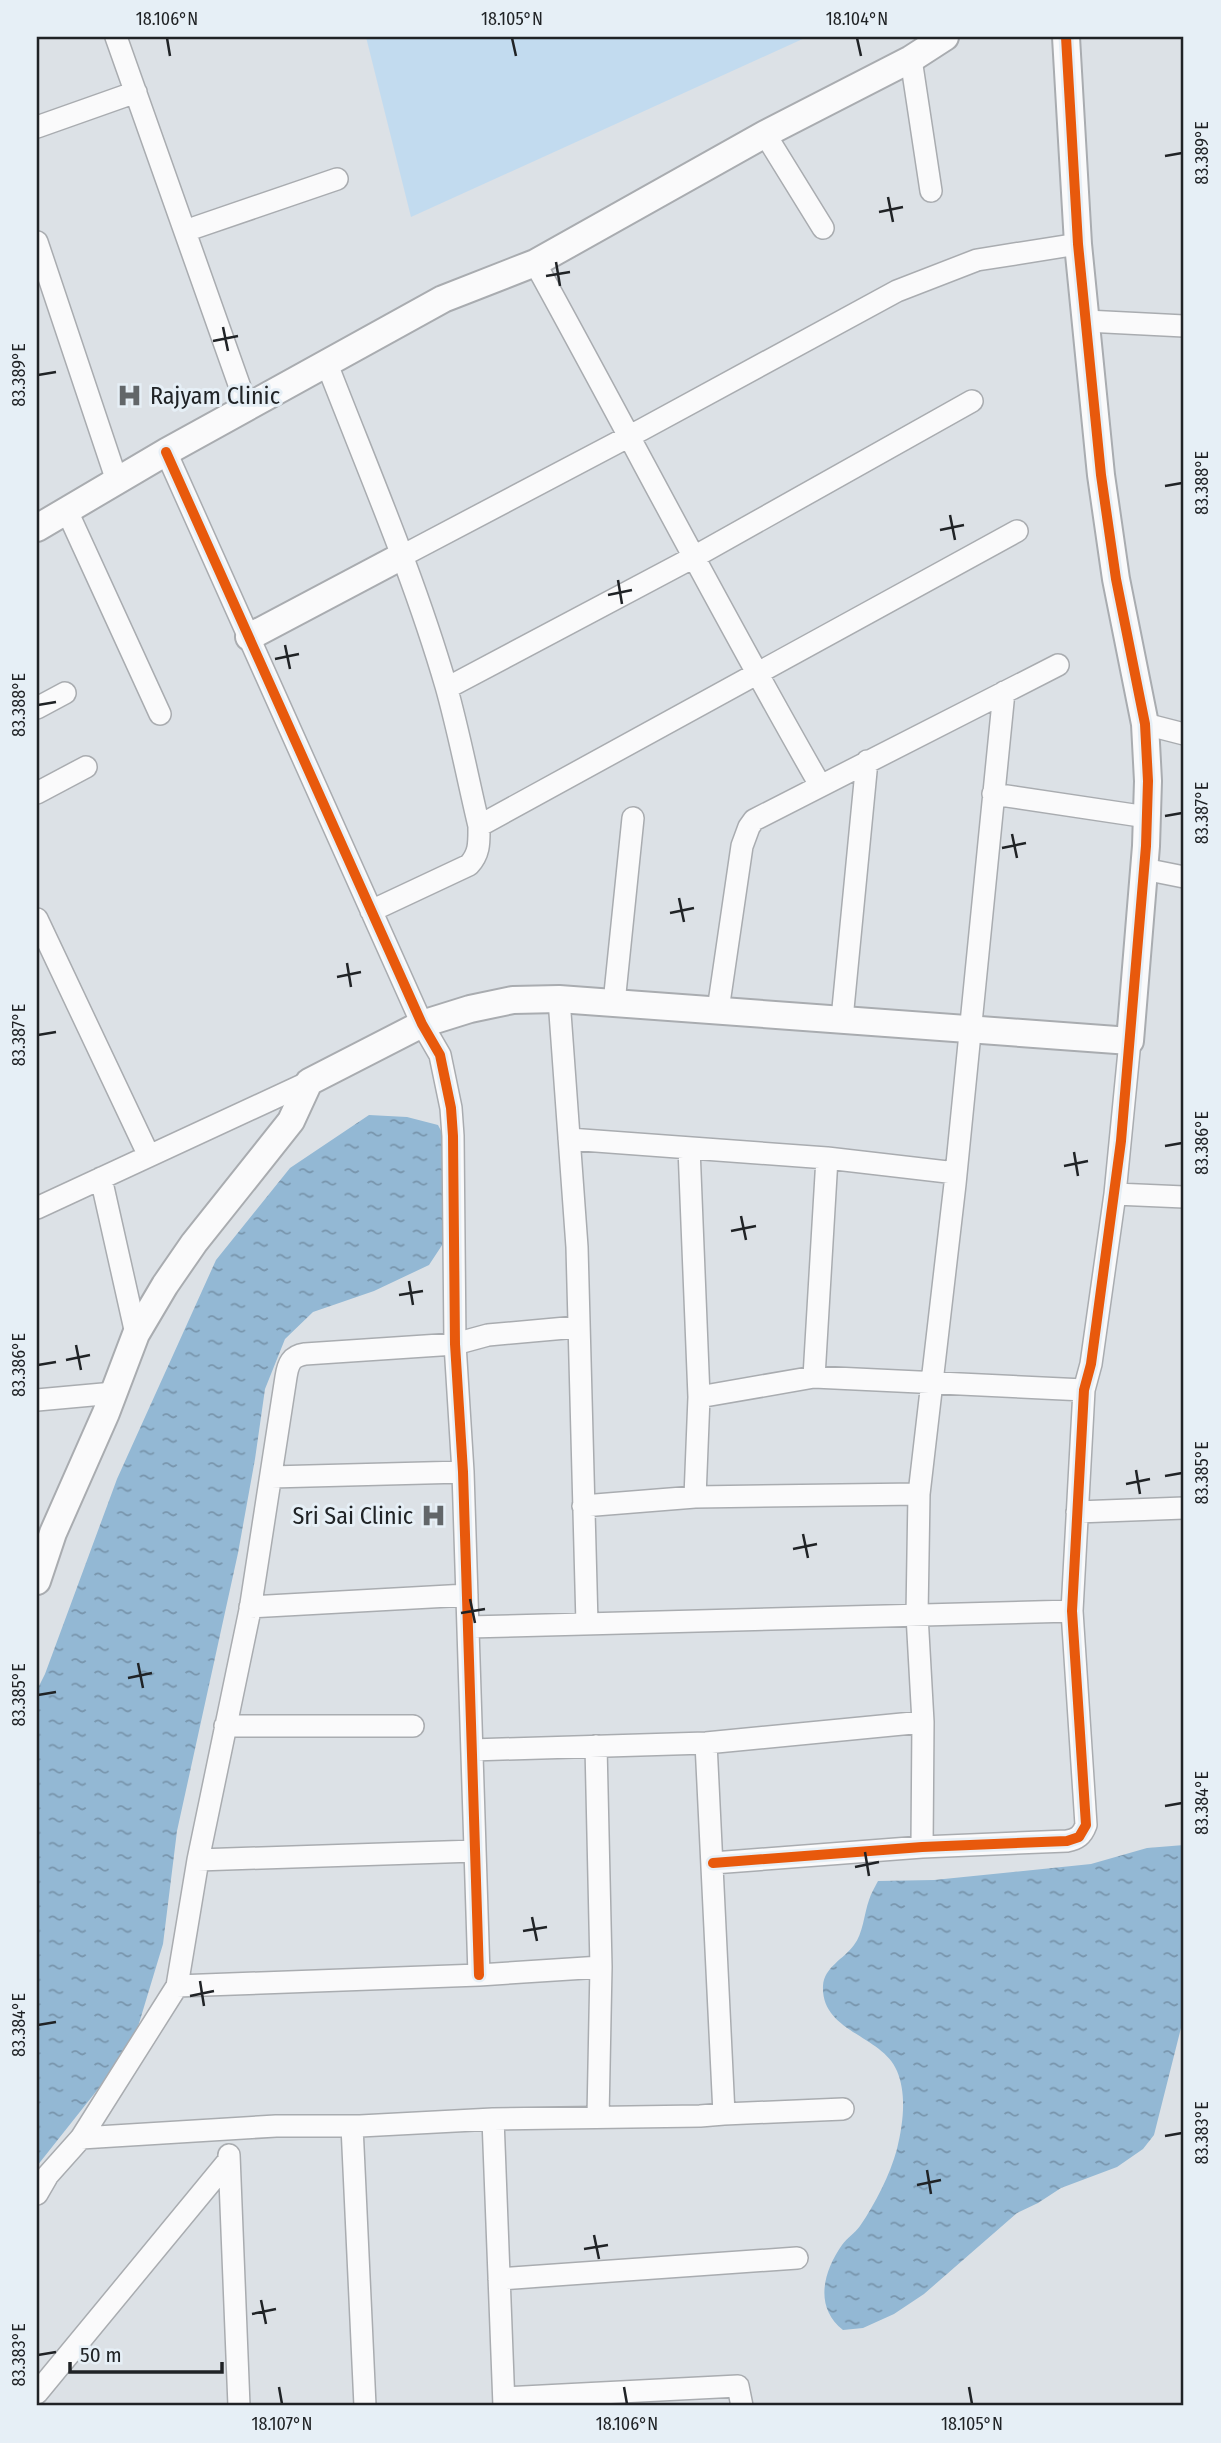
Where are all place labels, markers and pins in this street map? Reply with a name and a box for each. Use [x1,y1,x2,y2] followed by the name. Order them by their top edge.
[116,382,144,410] hospital icon: Rajyam Clinic
[150,382,280,410] place label: Rajyam Clinic
[292,1502,413,1530] place label: Sri Sai Clinic
[419,1502,447,1530] hospital icon: Sri Sai Clinic

